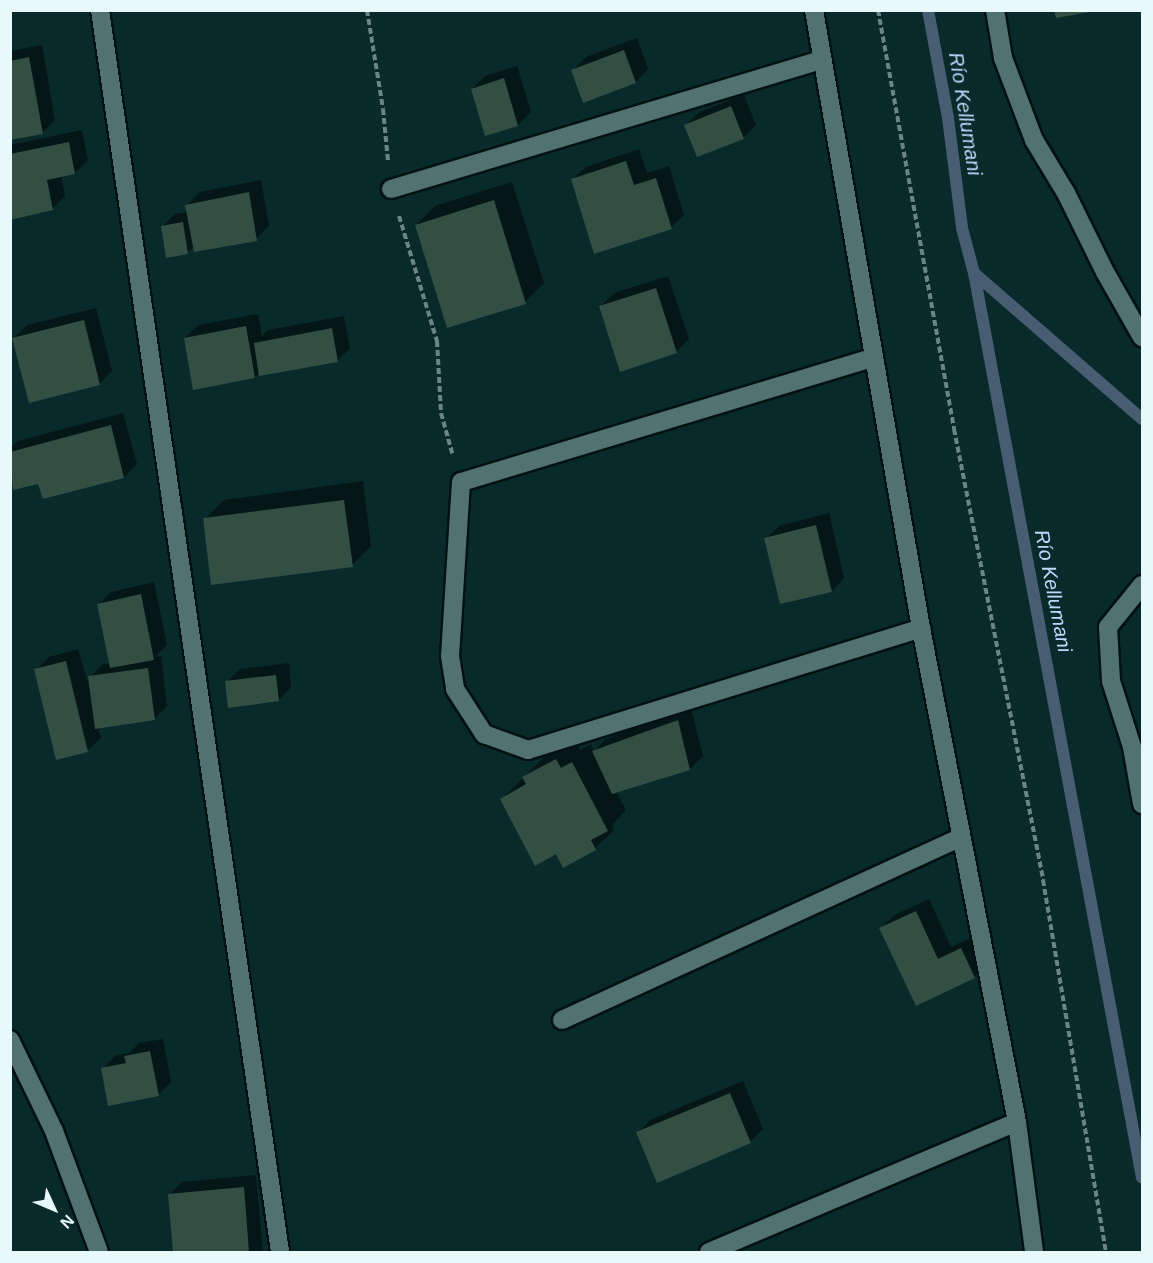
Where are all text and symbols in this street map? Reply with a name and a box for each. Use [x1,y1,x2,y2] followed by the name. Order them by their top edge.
[943,51,987,177] water label: Río Kellumani
[1029,528,1077,654] water label: Río Kellumani
[24,1179,84,1239] north arrow
[57,1212,77,1232] text: N

